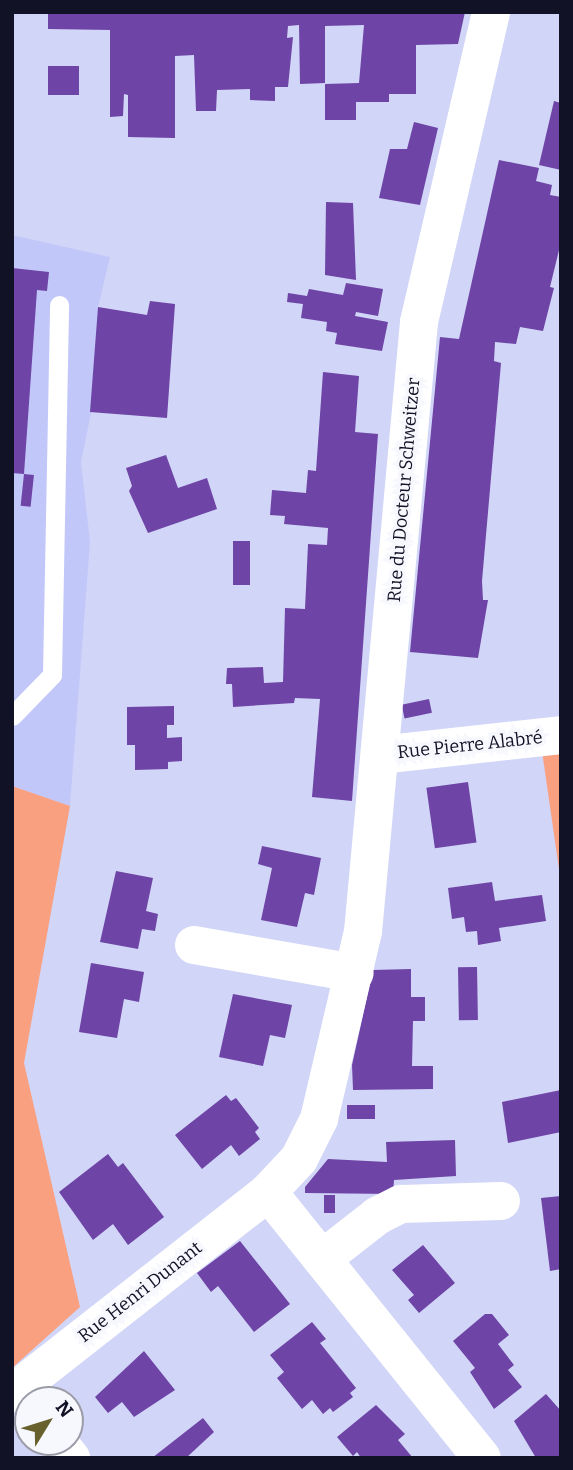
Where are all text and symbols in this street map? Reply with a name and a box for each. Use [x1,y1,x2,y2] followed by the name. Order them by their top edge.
[383,377,425,603] street label: Rue du Docteur Schweitzer
[396,727,544,763] street label: Rue Pierre Alabré
[74,1237,206,1347] street label: Rue Henri Dunant
[14,1386,84,1456] north arrow
[51,1396,78,1422] text: N

